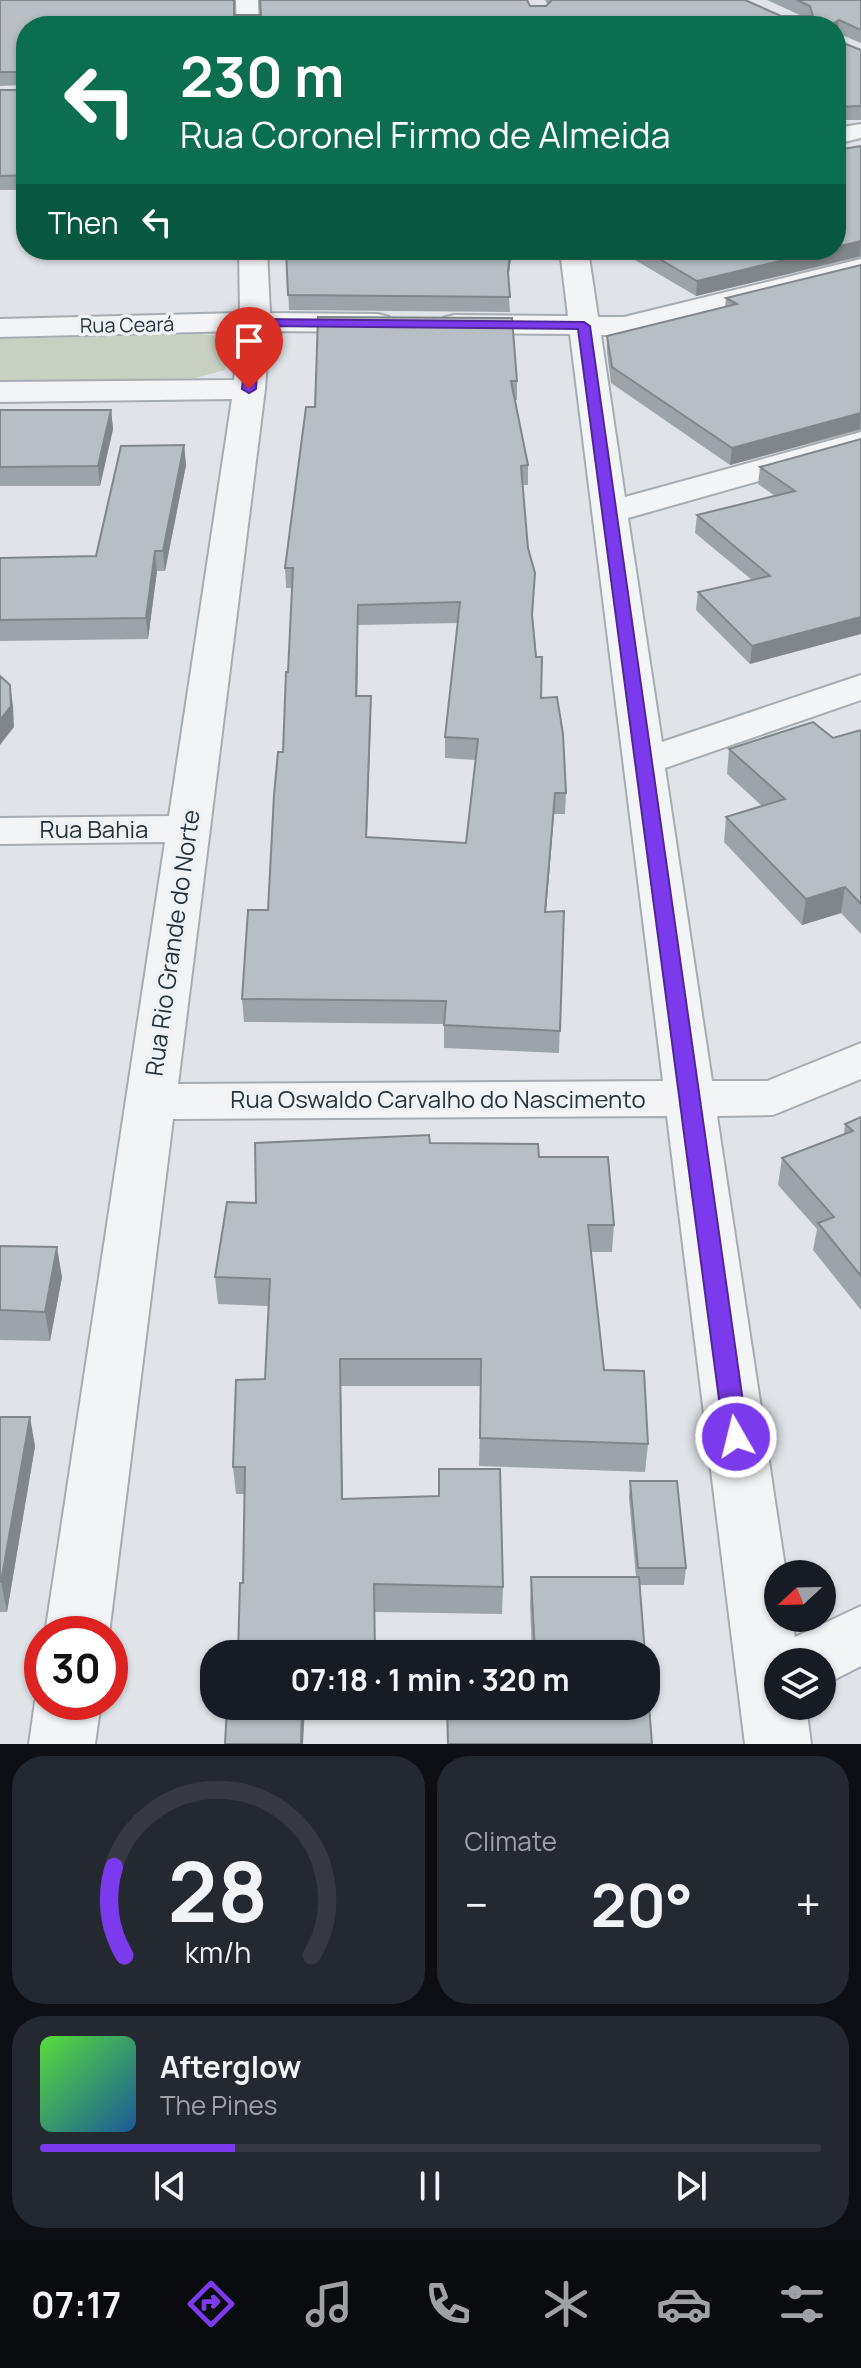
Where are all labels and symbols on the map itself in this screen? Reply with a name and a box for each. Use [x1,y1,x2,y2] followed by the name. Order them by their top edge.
[215,307,283,389] pin
[80,310,174,339] street label: Rua Ceará
[136,808,207,1078] street label: Rua Rio Grande do Norte
[40,812,148,845] street label: Rua Bahia
[230,1082,646,1115] street label: Rua Oswaldo Carvalho do Nascimento
[694,1395,778,1479] position arrow
[764,1560,836,1632] north arrow
[24,1616,128,1720] speed limit sign: 30

